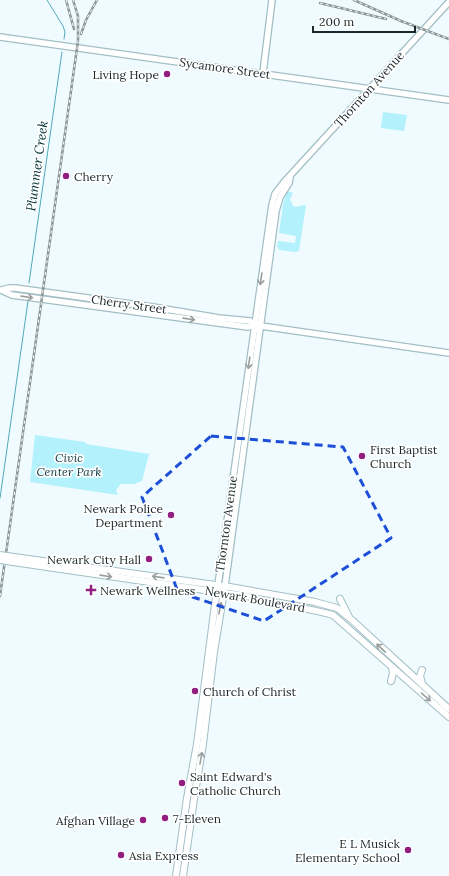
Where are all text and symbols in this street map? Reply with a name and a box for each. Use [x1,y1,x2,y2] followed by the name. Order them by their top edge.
[313,8,415,34] scale bar
[319,14,355,29] text: 200 m
[331,48,407,130] street label: Thornton Avenue
[178,54,272,82] street label: Sycamore Street
[92,67,159,82] place label: Living Hope
[162,69,172,79] marker: Living Hope
[22,119,52,212] water label: Plummer Creek
[74,169,114,184] place label: Cherry
[61,171,71,181] marker: Cherry
[257,272,265,285] one-way arrow
[90,291,168,317] street label: Cherry Street
[20,293,33,301] one-way arrow
[182,316,195,323] one-way arrow
[245,356,253,369] one-way arrow
[370,442,438,471] place label: First Baptist Church
[36,450,102,479] park label: Civic Center Park
[357,451,367,461] marker: First Baptist Church
[212,474,240,573] street label: Thornton Avenue
[83,501,163,530] place label: Newark Police Department
[166,510,176,520] marker: Newark Police Department
[47,552,141,567] place label: Newark City Hall
[144,554,154,564] marker: Newark City Hall
[99,572,112,580] one-way arrow
[152,573,165,580] one-way arrow
[100,583,196,598] place label: Newark Wellness
[204,583,306,615] street label: Newark Boulevard
[85,584,97,596] marker: Newark Wellness
[217,602,225,615] one-way arrow
[377,644,387,653] one-way arrow
[203,684,296,699] place label: Church of Christ
[190,686,200,696] marker: Church of Christ
[421,693,431,702] one-way arrow
[197,752,205,765] one-way arrow
[190,769,281,798] place label: Saint Edward's Catholic Church
[177,778,187,788] marker: Saint Edward's Catholic Church
[173,811,221,826] place label: 7-Eleven
[55,813,135,828] place label: Afghan Village
[160,813,170,823] marker: 7-Eleven
[138,815,148,825] marker: Afghan Village
[295,836,401,865] place label: E L Musick Elementary School
[403,845,413,855] marker: E L Musick Elementary School
[128,848,199,863] place label: Asia Express
[116,850,126,860] marker: Asia Express

